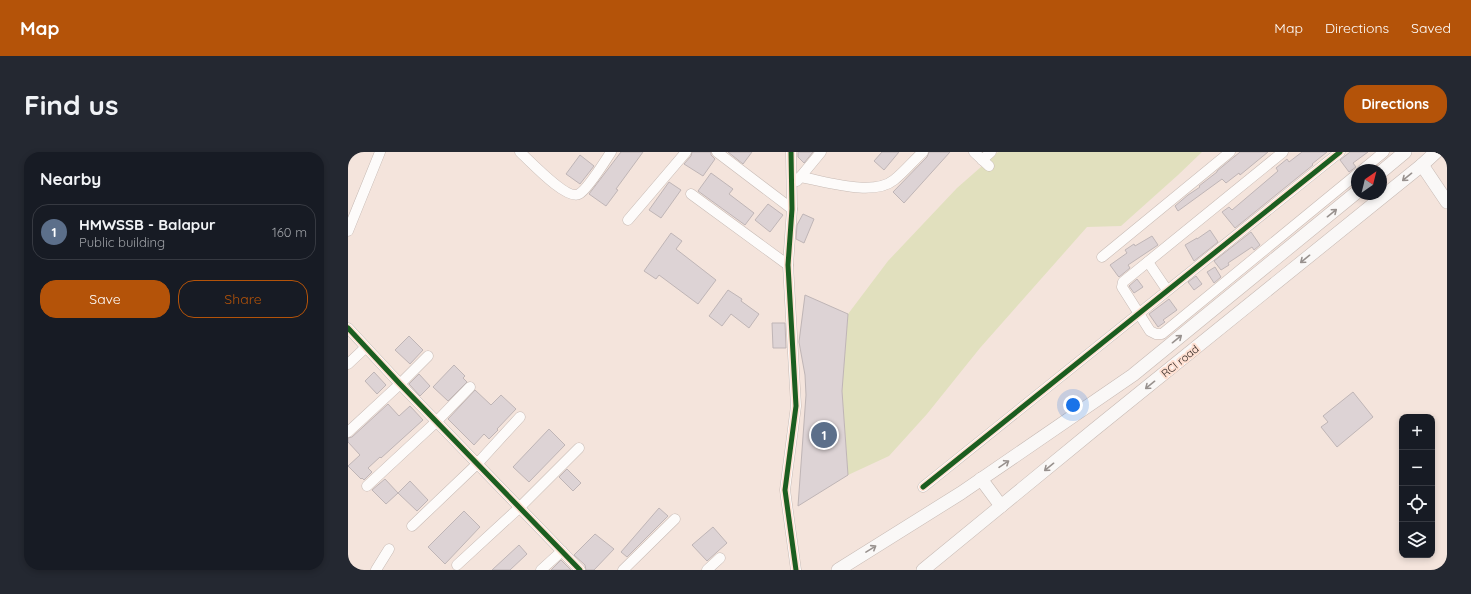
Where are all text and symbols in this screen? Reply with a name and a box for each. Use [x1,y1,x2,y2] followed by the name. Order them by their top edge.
[20,16,59,40] text: Map
[1274,19,1303,37] text: Map
[1325,19,1389,37] text: Directions
[1411,19,1451,37] text: Saved
[1344,85,1447,123] button: Directions
[24,87,118,122] text: Find us
[1351,164,1387,200] north arrow
[40,168,101,189] text: Nearby
[1401,173,1412,182] one-way arrow
[1327,208,1338,217] one-way arrow
[79,215,216,234] text: HMWSSB - Balapur
[51,224,57,240] text: 1
[272,224,307,240] text: 160 m
[79,234,165,250] text: Public building
[1300,255,1311,264] one-way arrow
[40,280,170,318] button: Save
[178,280,308,318] button: Share
[1172,335,1183,344] one-way arrow
[1158,342,1202,380] street label: RCI road
[1144,380,1155,389] one-way arrow
[1063,395,1083,415] your location
[1399,414,1435,558] map controls
[1399,414,1435,450] button: +
[811,420,837,450] pin: 1
[1399,450,1435,486] button: −
[998,460,1009,468] one-way arrow
[1044,462,1054,471] one-way arrow
[1399,486,1435,522] button: locate
[1399,522,1435,558] button: layers
[865,545,877,553] one-way arrow

